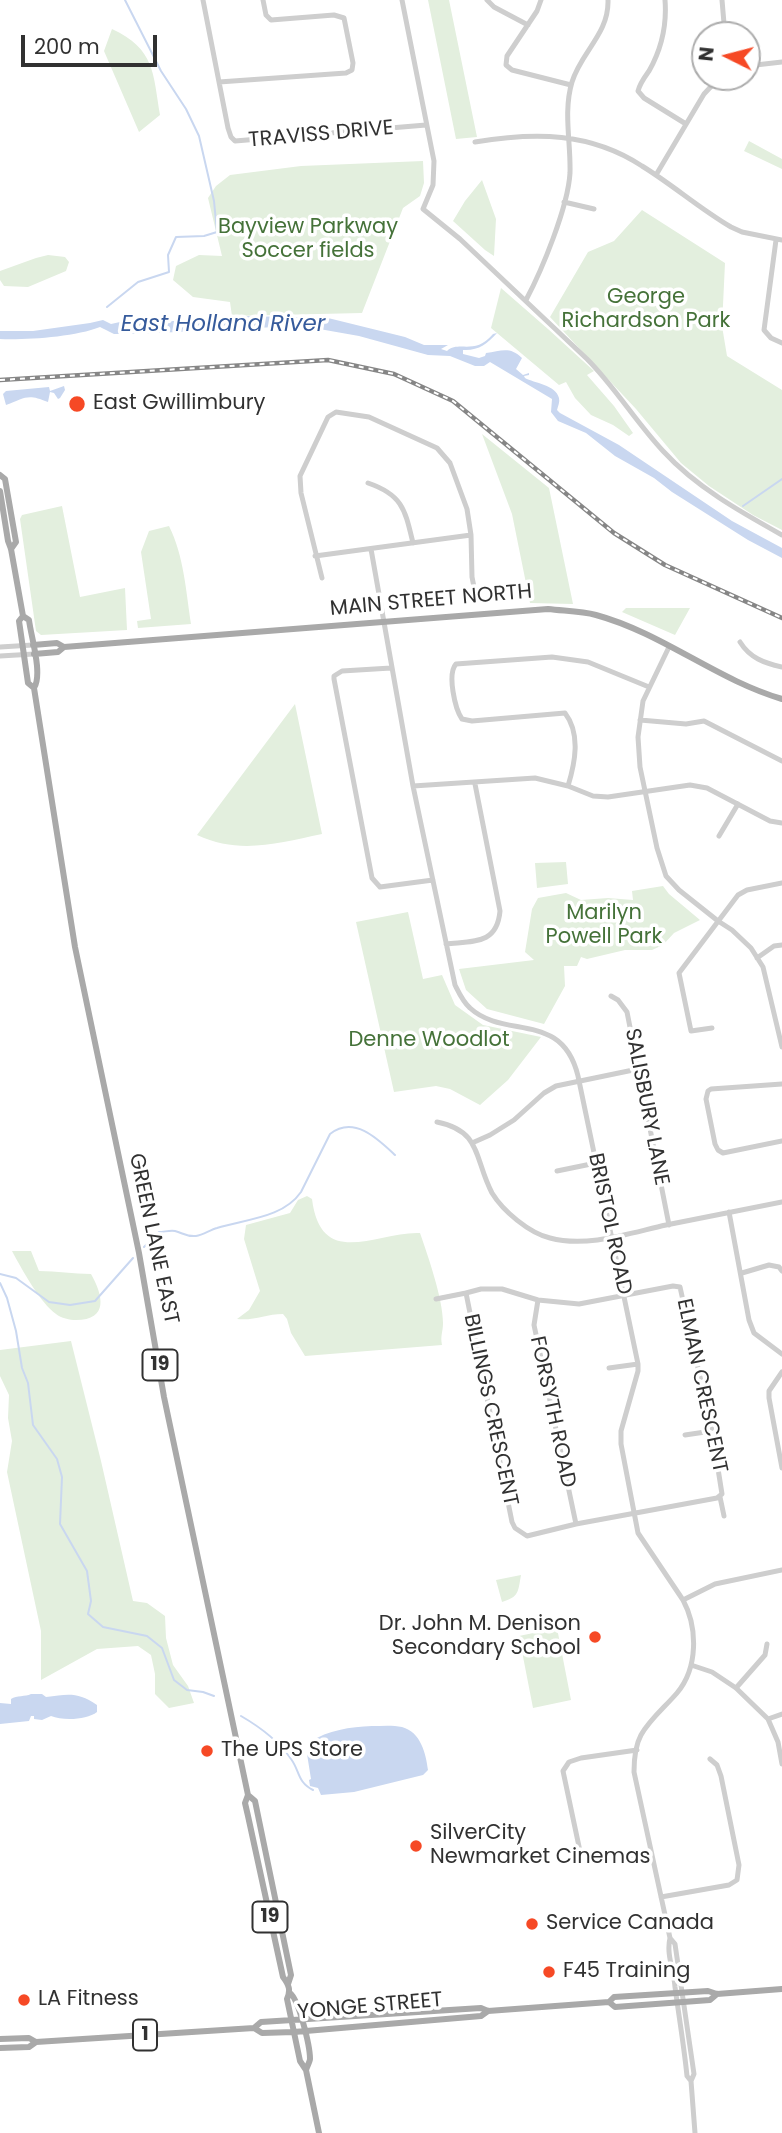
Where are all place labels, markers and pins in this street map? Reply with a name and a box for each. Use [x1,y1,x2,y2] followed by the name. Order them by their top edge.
[93,391,265,417] place label: East Gwillimbury
[67,394,87,414] marker: East Gwillimbury
[379,1612,581,1662] place label: Dr. John M. Denison Secondary School
[587,1629,603,1645] marker: Dr. John M. Denison Secondary School
[221,1738,363,1764] place label: The UPS Store
[199,1743,215,1759] marker: The UPS Store
[430,1821,650,1871] place label: SilverCity Newmarket Cinemas
[408,1838,424,1854] marker: SilverCity Newmarket Cinemas
[546,1911,714,1937] place label: Service Canada
[524,1916,540,1932] marker: Service Canada
[563,1959,690,1985] place label: F45 Training
[541,1964,557,1980] marker: F45 Training
[38,1987,139,2013] place label: LA Fitness
[16,1992,32,2008] marker: LA Fitness

